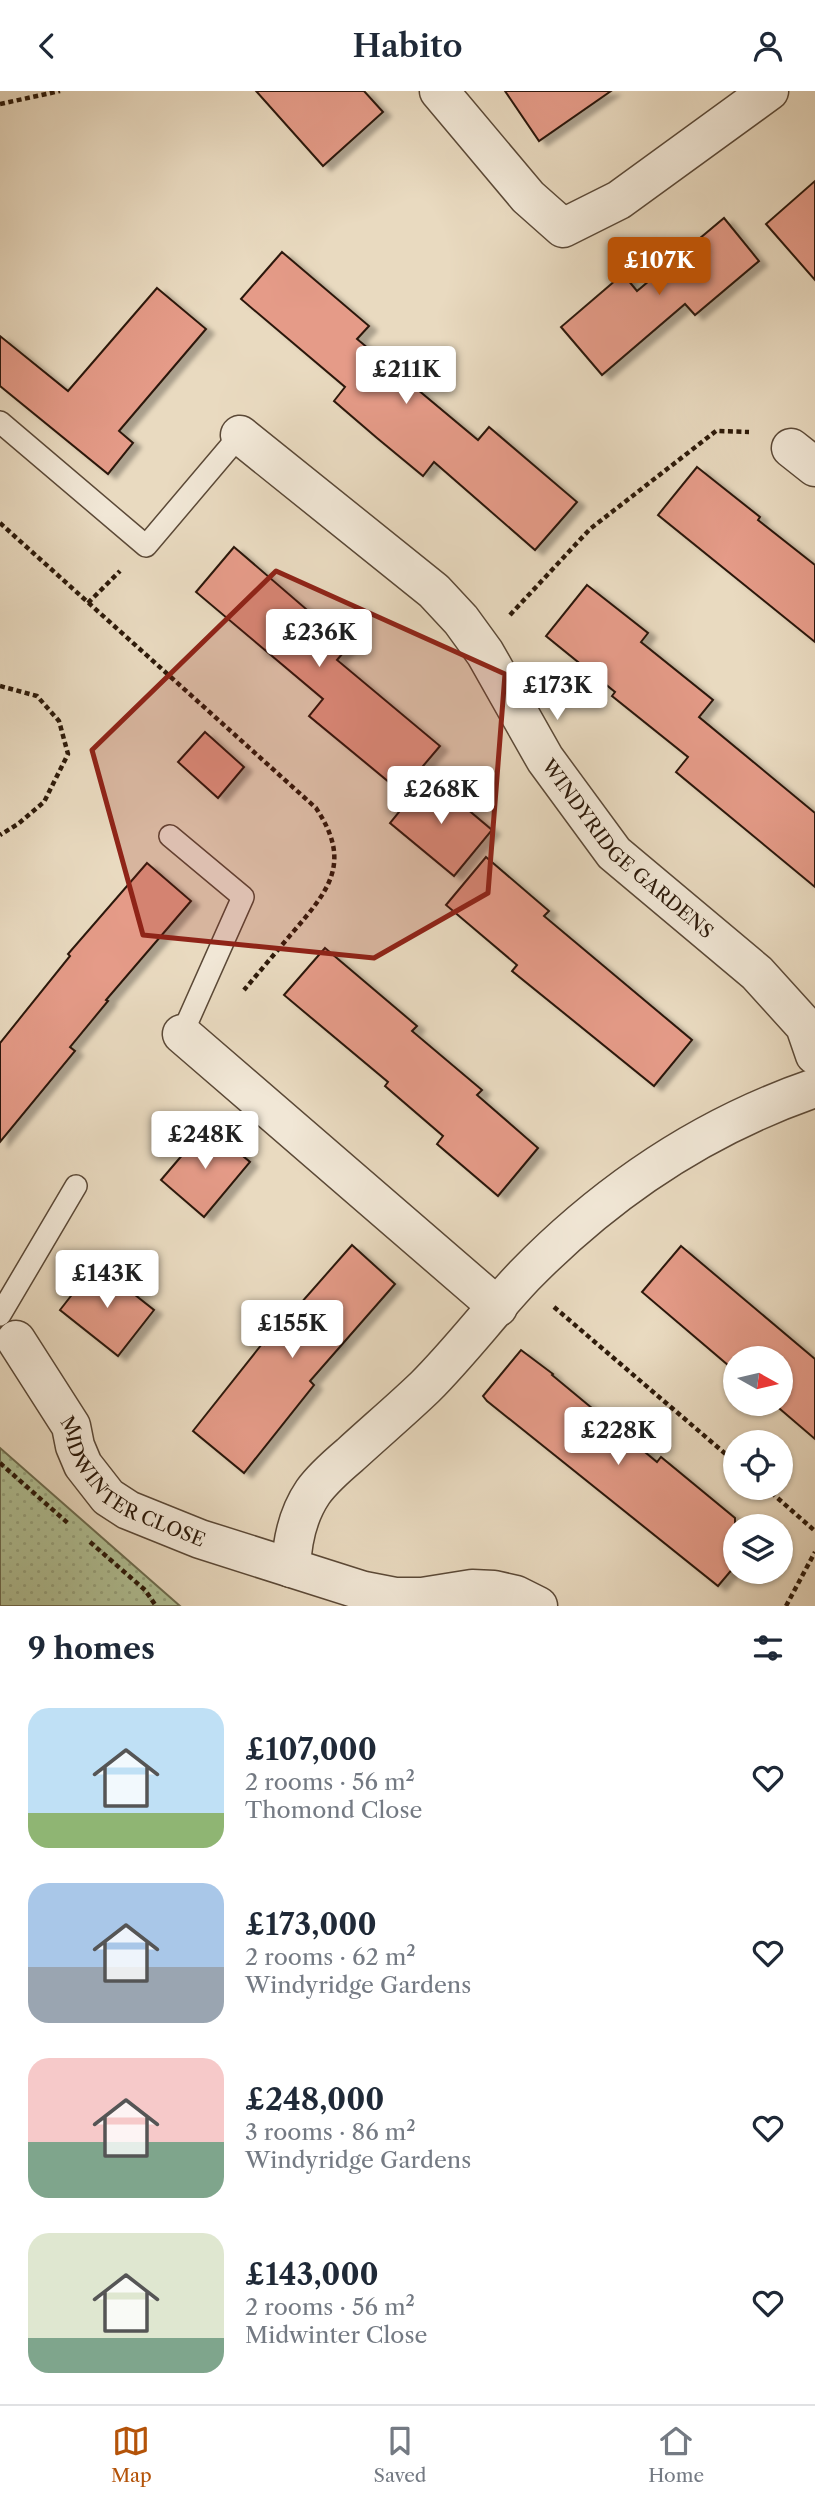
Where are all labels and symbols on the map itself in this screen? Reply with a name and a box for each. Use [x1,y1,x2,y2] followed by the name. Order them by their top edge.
[610,237,708,297] pin: £107K
[357,347,455,406] pin: £211K
[270,609,368,669] pin: £236K
[508,663,606,722] pin: £173K
[536,754,718,943] street label: WINDYRIDGE GARDENS
[392,767,490,826] pin: £268K
[156,1111,254,1171] pin: £248K
[58,1251,156,1310] pin: £143K
[243,1301,341,1360] pin: £155K
[723,1346,793,1416] north arrow
[569,1407,667,1467] pin: £228K
[56,1412,208,1552] street label: MIDWINTER CLOSE

